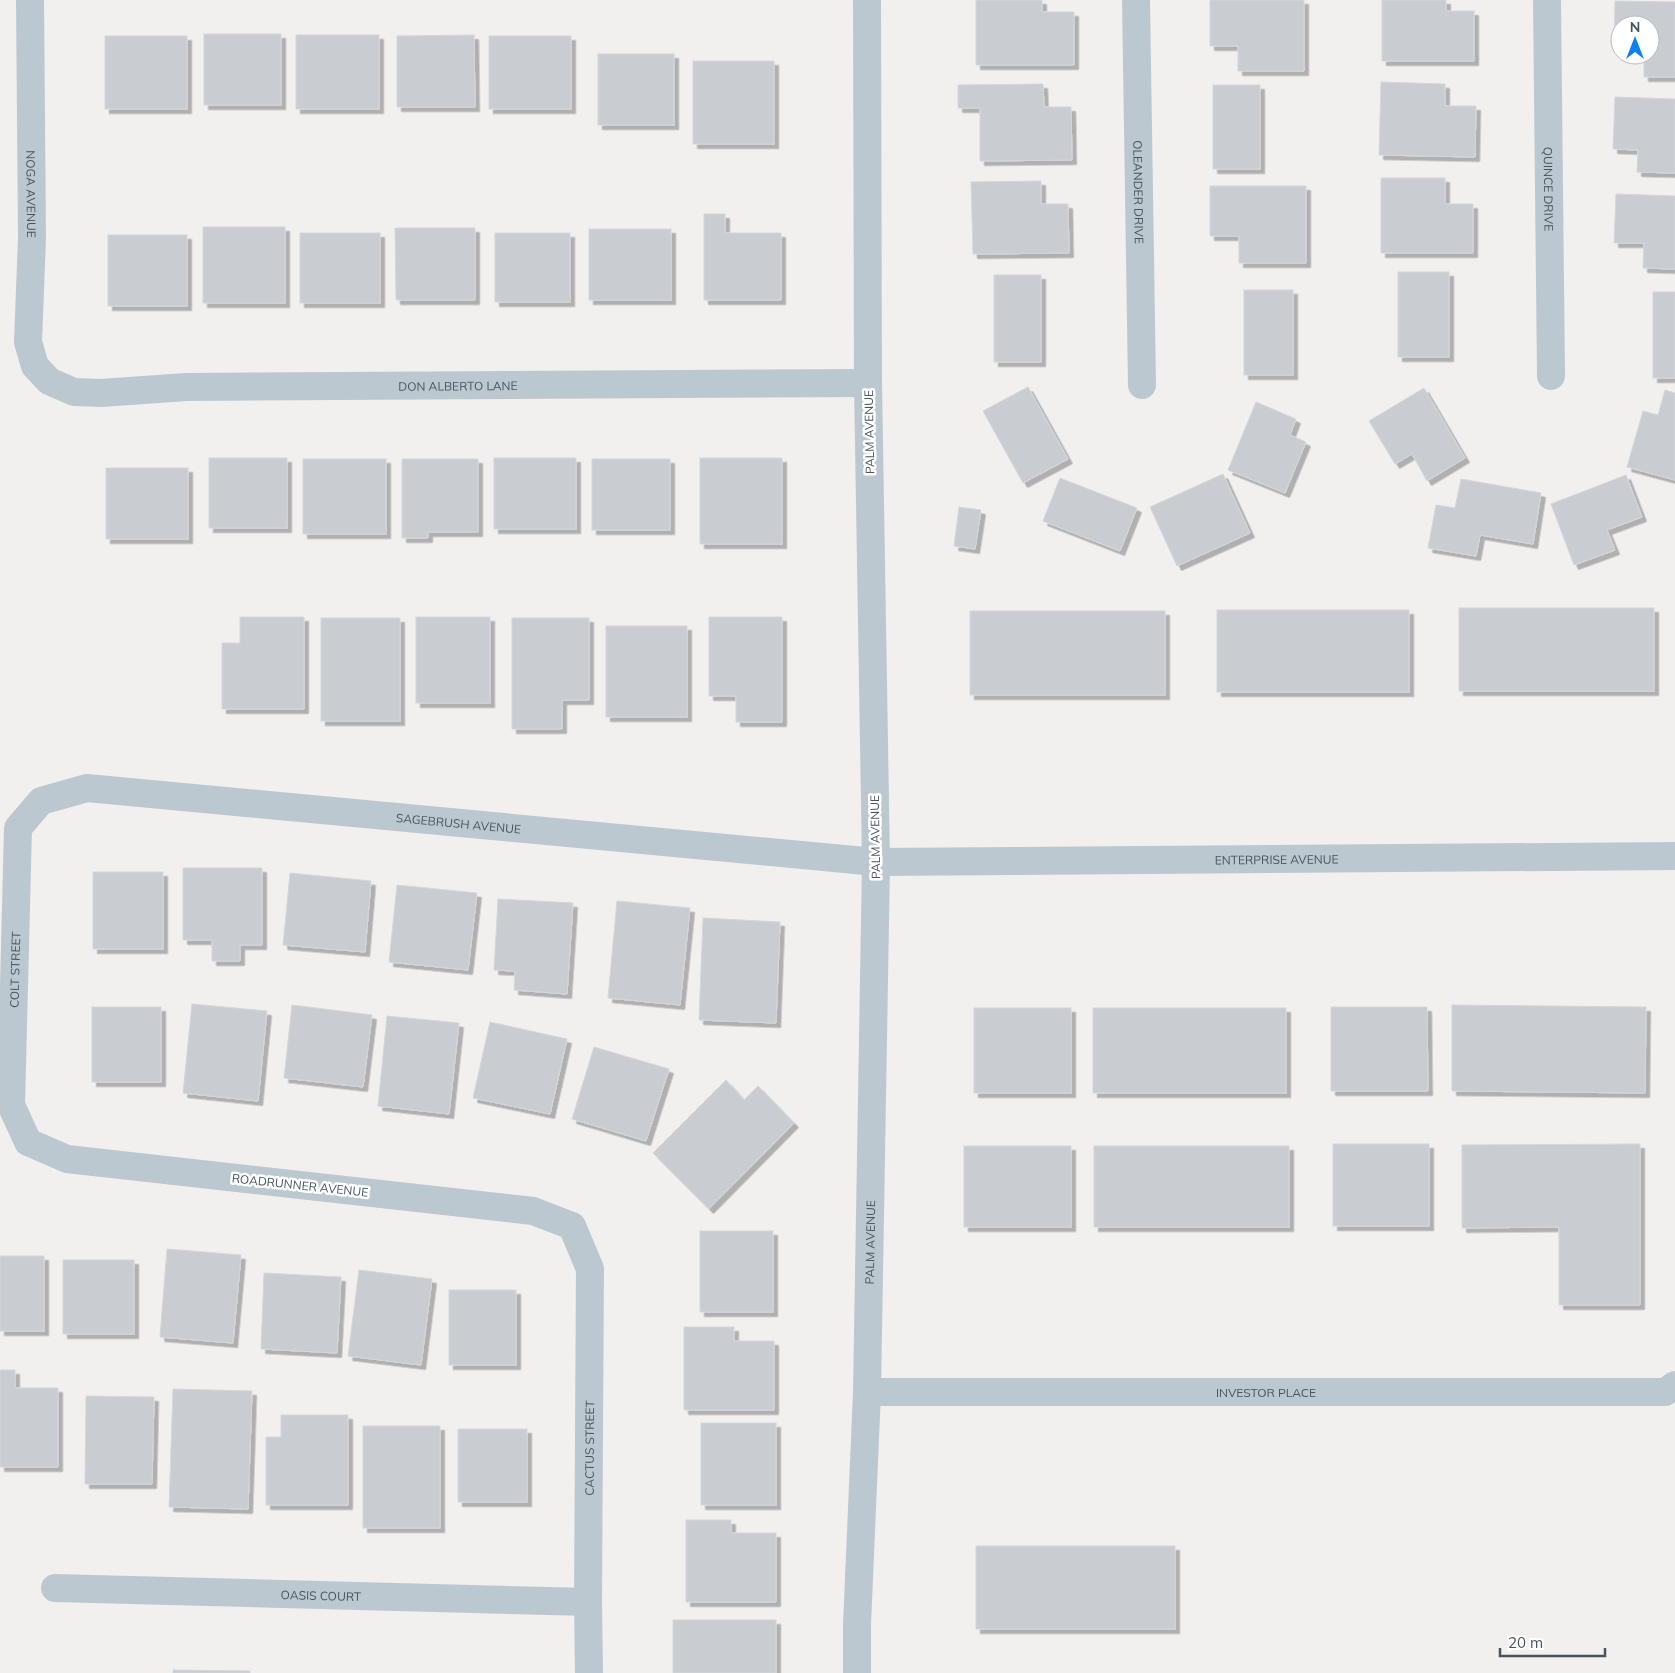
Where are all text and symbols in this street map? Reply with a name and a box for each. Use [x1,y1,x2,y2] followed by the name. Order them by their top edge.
[1610,15,1660,65] north arrow
[1630,18,1640,36] text: N
[1131,140,1147,244] street label: OLEANDER DRIVE
[1541,147,1557,231] street label: QUINCE DRIVE
[24,150,39,238] street label: NOGA AVENUE
[398,378,518,393] street label: DON ALBERTO LANE
[861,390,877,474] street label: PALM AVENUE
[867,795,883,879] street label: PALM AVENUE
[395,810,522,836] street label: SAGEBRUSH AVENUE
[1215,851,1339,867] street label: ENTERPRISE AVENUE
[6,930,23,1008] street label: COLT STREET
[231,1170,369,1200] street label: ROADRUNNER AVENUE
[861,1200,878,1284] street label: PALM AVENUE
[1216,1385,1316,1400] street label: INVESTOR PLACE
[581,1399,597,1496] street label: CACTUS STREET
[281,1586,362,1604] street label: OASIS COURT
[1500,1626,1605,1658] scale bar
[1508,1633,1543,1652] text: 20 m

